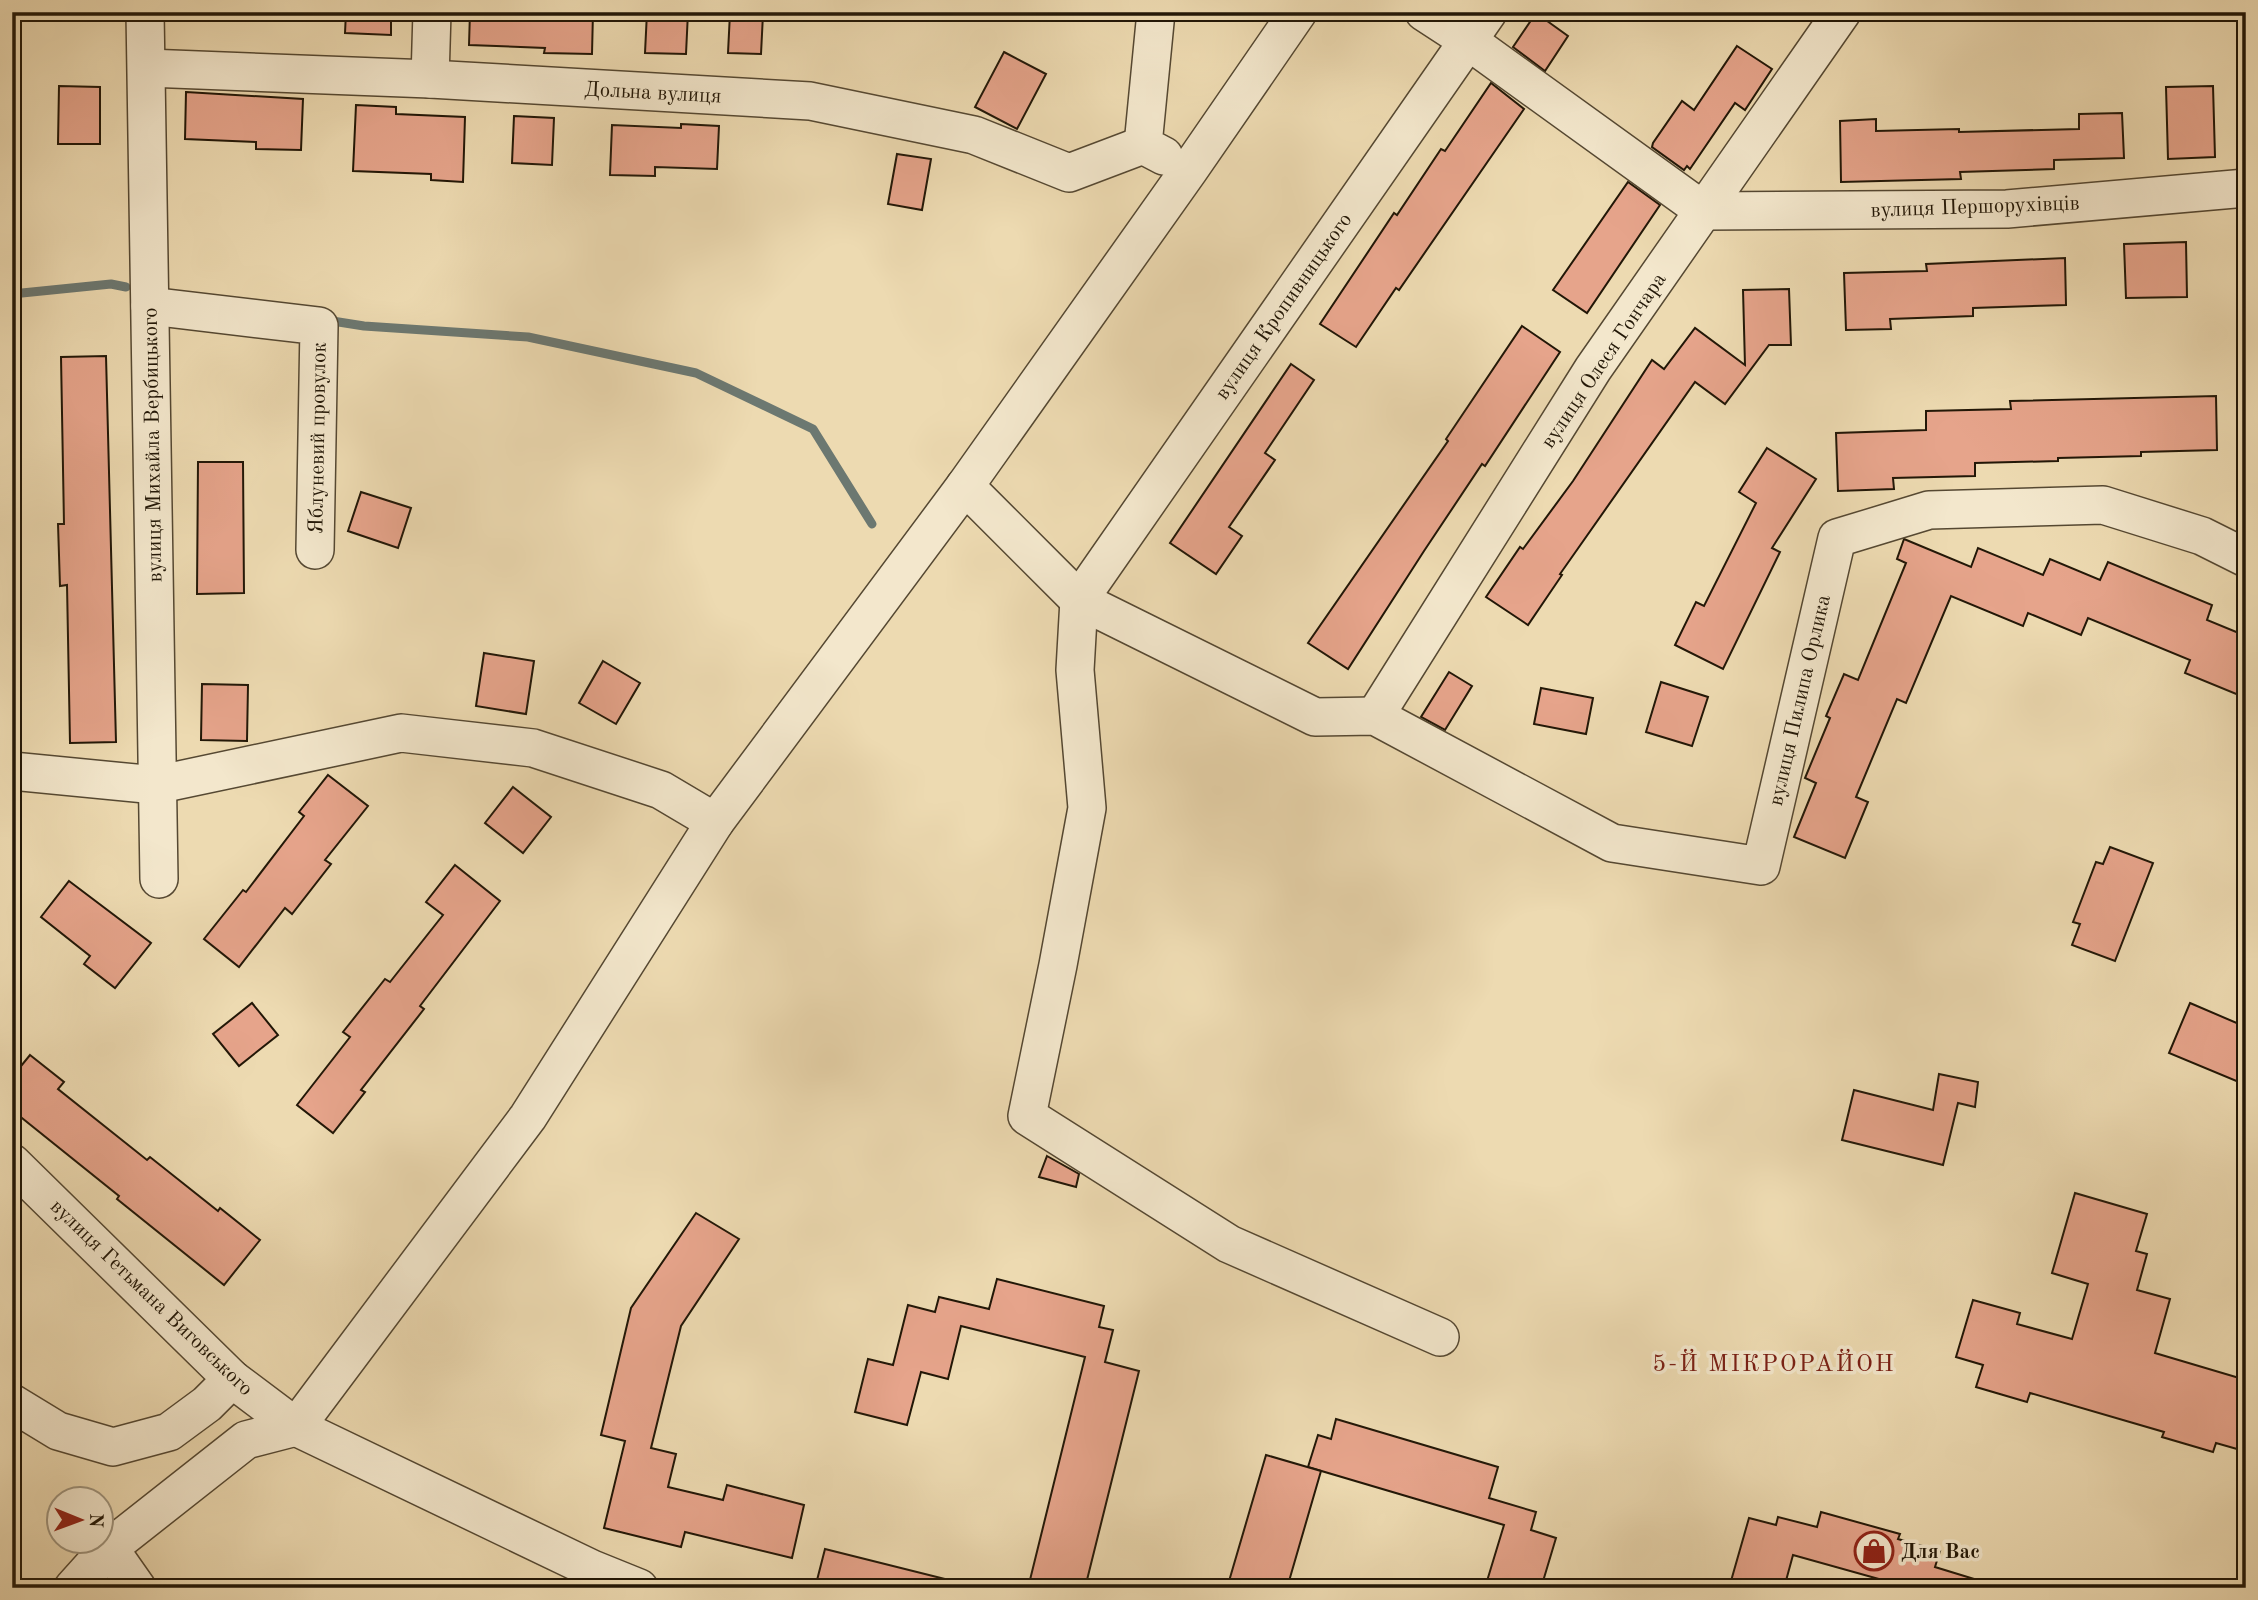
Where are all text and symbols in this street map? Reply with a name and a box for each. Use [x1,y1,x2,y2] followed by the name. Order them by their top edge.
[584,79,722,108] street label: Дольна вулиця
[1870,193,2080,222] street label: вулиця Першорухівців
[1212,210,1357,404] street label: вулиця Кропивницького
[1538,269,1671,452] street label: вулиця Олеся Гончара
[141,307,166,583] street label: вулиця Михайла Вербицького
[306,341,331,534] street label: Яблуневий провулок
[1766,593,1835,808] street label: вулиця Пилипа Орлика
[46,1196,256,1400] street label: вулиця Гетьмана Виговського
[1652,1348,1896,1377] district label: 5-Й МІКРОРАЙОН
[46,1484,116,1554] north arrow
[85,1513,104,1528] text: N
[1853,1530,1895,1572] shop icon: Для Вас
[1901,1542,1980,1563] place label: Для Вас

